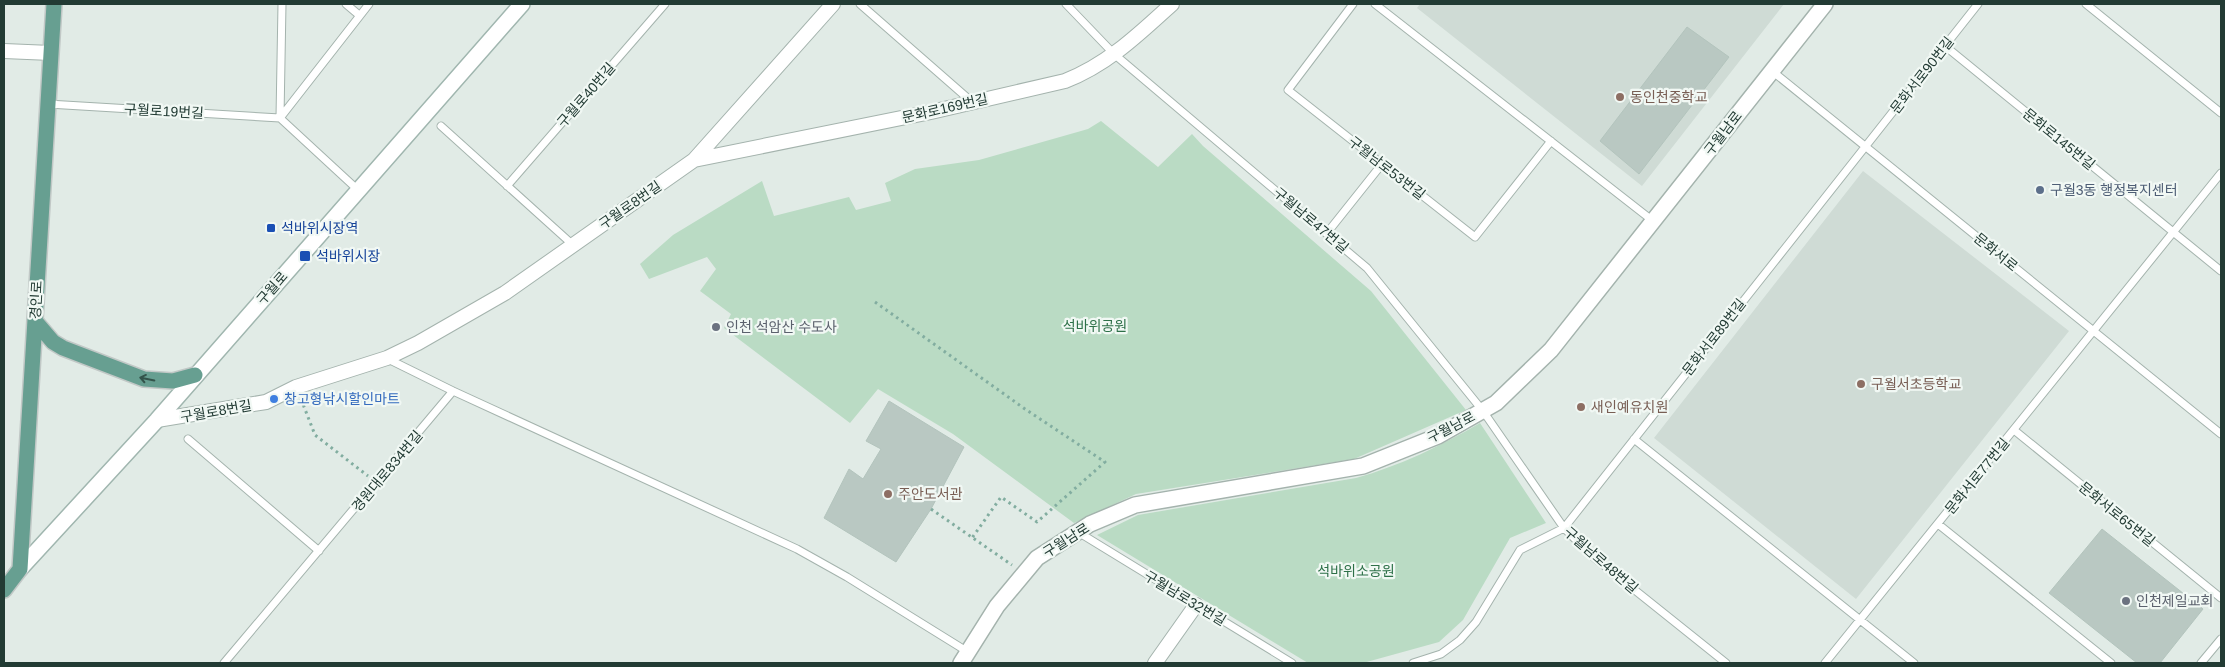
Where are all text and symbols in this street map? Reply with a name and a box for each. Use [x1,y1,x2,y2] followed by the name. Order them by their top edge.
[1887,33,1957,117] street label: 문화서로90번길
[554,60,618,130] street label: 구월로40번길
[1630,89,1707,105] place label: 동인천중학교
[900,90,990,126] street label: 문화로169번길
[1614,91,1626,103] marker: 동인천중학교
[124,101,204,121] street label: 구월로19번길
[2020,105,2098,173] street label: 문화로145번길
[1701,108,1745,158] street label: 구월남로
[1345,133,1429,203] street label: 구월남로53번길
[596,178,664,232] street label: 구월로8번길
[2050,182,2178,198] place label: 구월3동 행정복지센터
[1270,184,1352,256] street label: 구월남로47번길
[2034,184,2046,196] marker: 구월3동 행정복지센터
[281,220,358,236] place label: 석바위시장역
[265,222,277,234] marker: 석바위시장역
[1971,230,2021,275] street label: 문화서로
[316,248,381,264] place label: 석바위시장
[298,249,312,263] marker: 석바위시장
[253,268,291,308] street label: 구월로
[27,280,45,320] street label: 경인로
[1679,295,1749,379] street label: 문화서로89번길
[1063,318,1127,334] park label: 석바위공원
[726,319,837,335] place label: 인천 석암산 수도사
[710,321,722,333] marker: 인천 석암산 수도사
[140,374,156,383] one-way arrow
[1871,376,1961,392] place label: 구월서초등학교
[1855,378,1867,390] marker: 구월서초등학교
[284,391,400,407] place label: 창고형낚시할인마트
[268,393,280,405] marker: 창고형낚시할인마트
[179,397,253,425] street label: 구월로8번길
[1591,399,1668,415] place label: 새인예유치원
[1575,401,1587,413] marker: 새인예유치원
[1424,408,1478,446] street label: 구월남로
[349,427,425,515] street label: 경원대로834번길
[1942,435,2012,517] street label: 문화서로77번길
[2076,479,2158,549] street label: 문화서로65번길
[898,486,963,502] place label: 주안도서관
[882,488,894,500] marker: 주안도서관
[1040,520,1092,560] street label: 구월남로
[1561,524,1641,596] street label: 구월남로48번길
[1317,563,1395,579] park label: 석바위소공원
[1141,567,1229,629] street label: 구월남로32번길
[2136,593,2213,609] place label: 인천제일교회
[2120,595,2132,607] marker: 인천제일교회

